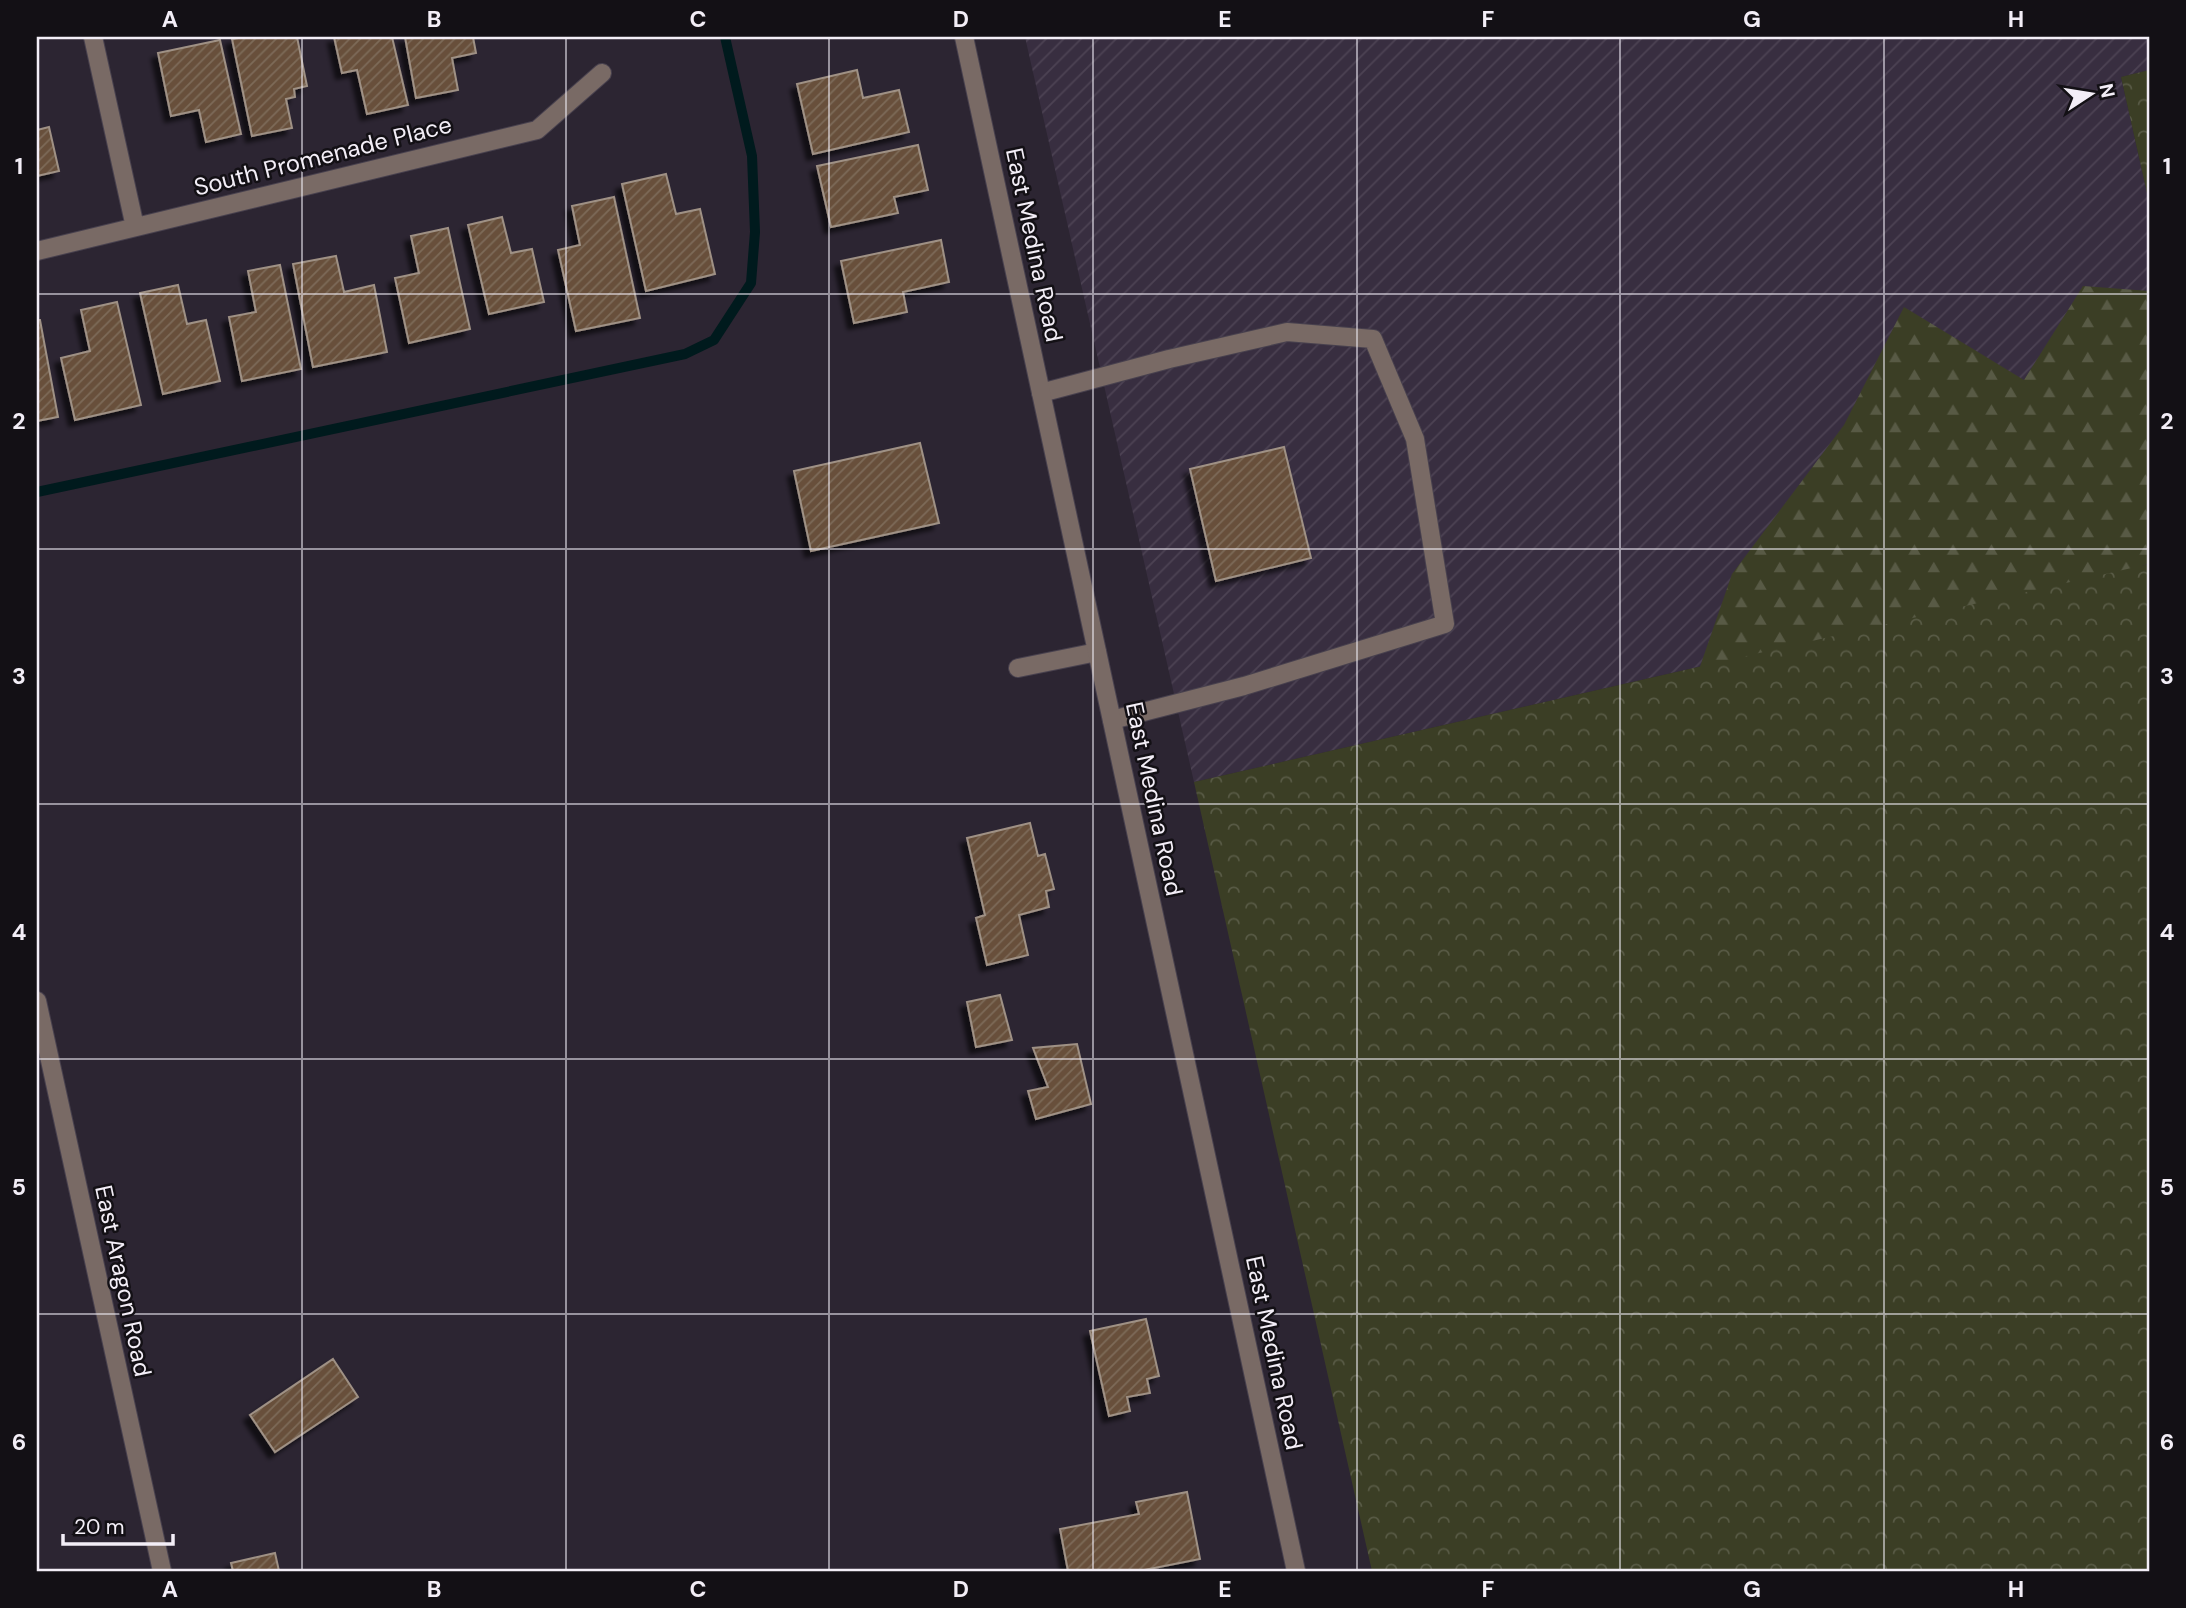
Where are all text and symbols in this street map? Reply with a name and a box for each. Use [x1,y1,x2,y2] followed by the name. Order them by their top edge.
[162,4,178,34] text: A
[427,4,441,34] text: B
[690,4,706,34] text: C
[953,4,969,34] text: D
[1218,4,1232,34] text: E
[1482,4,1495,34] text: F
[1743,4,1761,34] text: G
[2008,4,2024,34] text: H
[2056,60,2126,130] north arrow
[2093,81,2121,100] text: N
[191,108,455,203] street label: South Promenade Place
[999,145,1070,345] street label: East Medina Road
[15,151,23,181] text: 1
[2163,151,2171,181] text: 1
[12,406,26,436] text: 2
[2160,406,2174,436] text: 2
[12,661,26,691] text: 3
[2160,661,2174,691] text: 3
[1119,699,1190,899] street label: East Medina Road
[12,917,27,947] text: 4
[2160,917,2175,947] text: 4
[12,1172,26,1202] text: 5
[2160,1172,2174,1202] text: 5
[88,1182,159,1379] street label: East Aragon Road
[1239,1253,1310,1453] street label: East Medina Road
[12,1427,26,1457] text: 6
[2160,1427,2174,1457] text: 6
[63,1503,173,1547] scale bar
[74,1513,125,1541] text: 20 m
[162,1574,178,1604] text: A
[427,1574,441,1604] text: B
[690,1574,706,1604] text: C
[953,1574,969,1604] text: D
[1218,1574,1232,1604] text: E
[1482,1574,1495,1604] text: F
[1743,1574,1761,1604] text: G
[2008,1574,2024,1604] text: H

